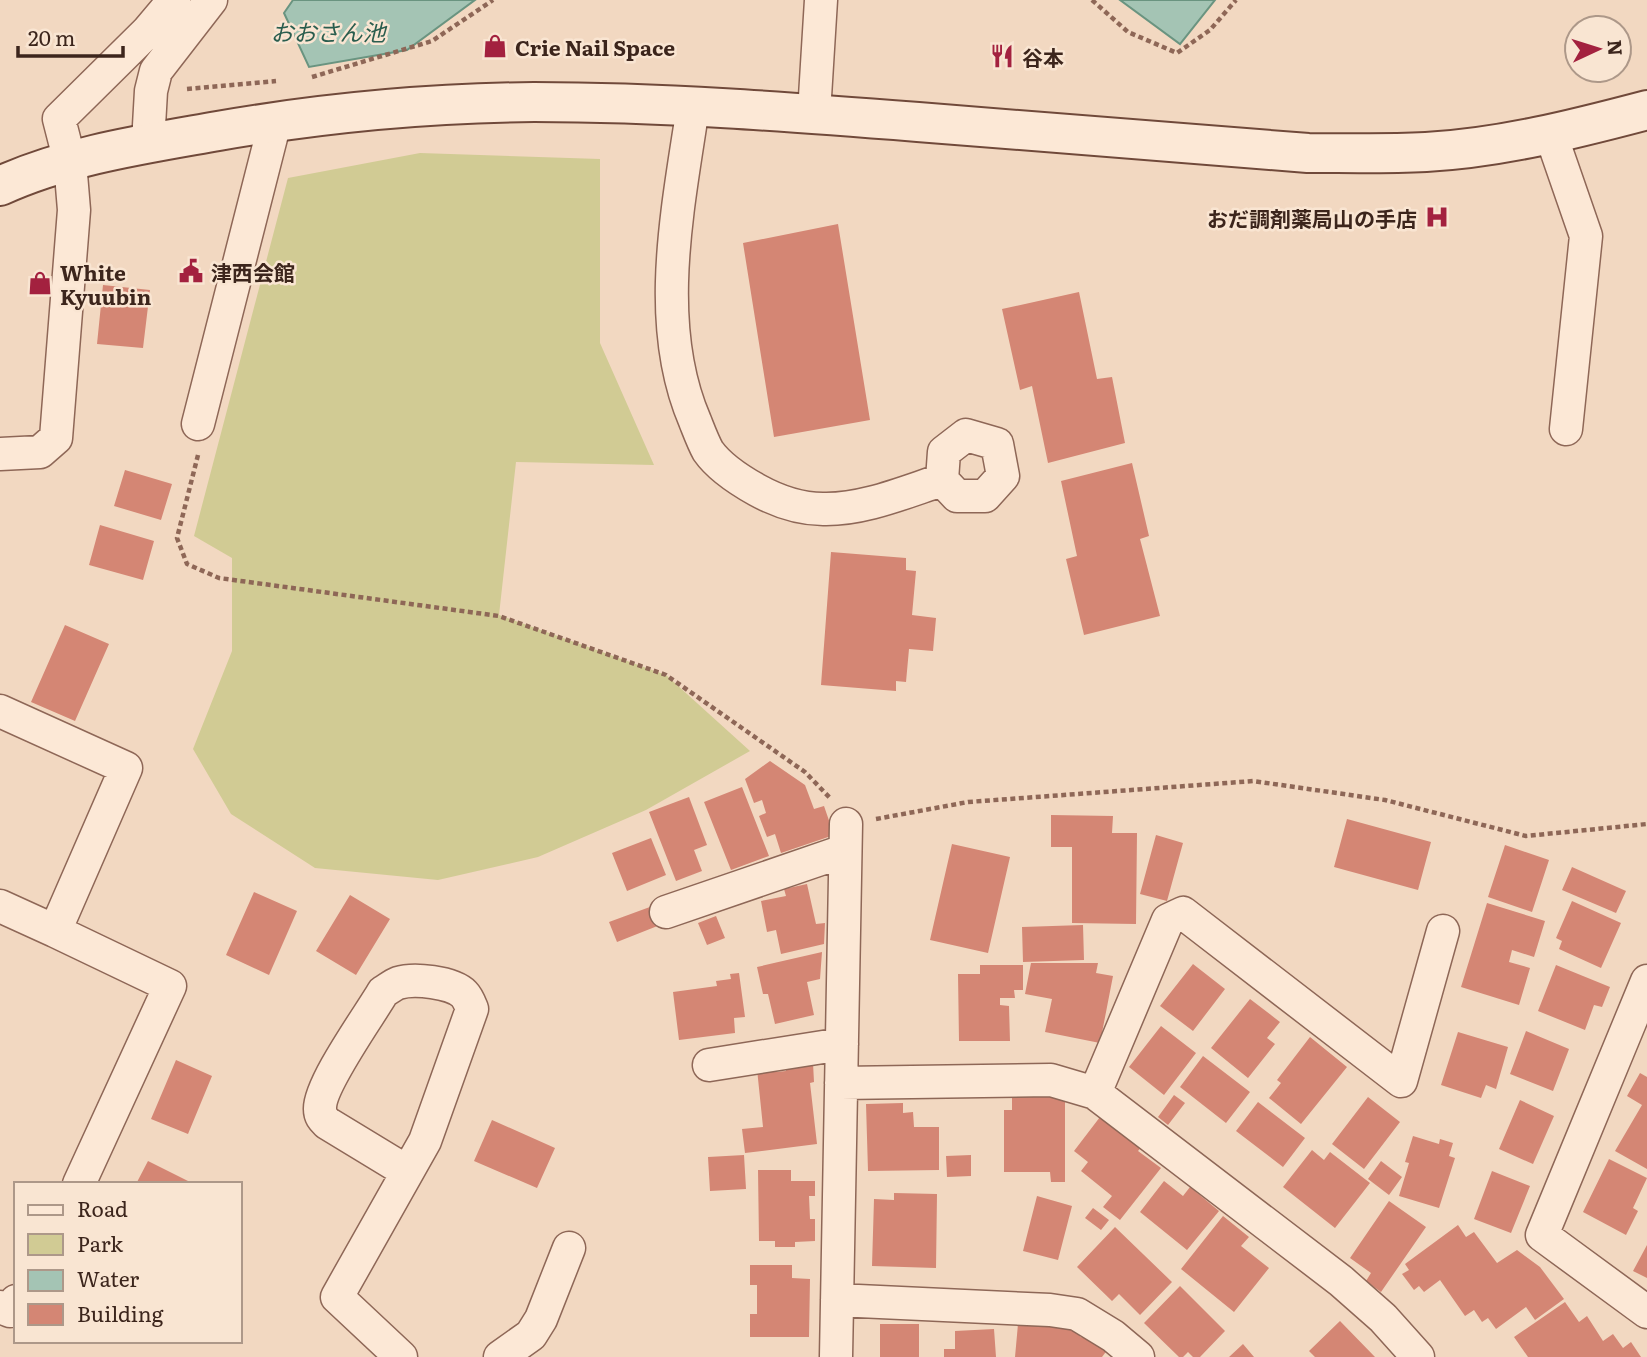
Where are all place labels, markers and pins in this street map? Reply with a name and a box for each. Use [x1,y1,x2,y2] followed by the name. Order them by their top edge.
[515,31,675,62] place label: Crie Nail Space
[481,32,509,60] shop icon: Crie Nail Space
[1022,41,1064,72] place label: 谷本
[988,42,1016,70] restaurant icon: 谷本
[1207,202,1417,233] place label: おだ調剤薬局山の手店
[1423,203,1451,231] hospital icon: おだ調剤薬局山の手店
[60,256,152,311] place label: White Kyuubin
[211,256,295,287] place label: 津西会館
[177,257,205,285] public building icon: 津西会館
[26,269,54,297] shop icon: White Kyuubin

